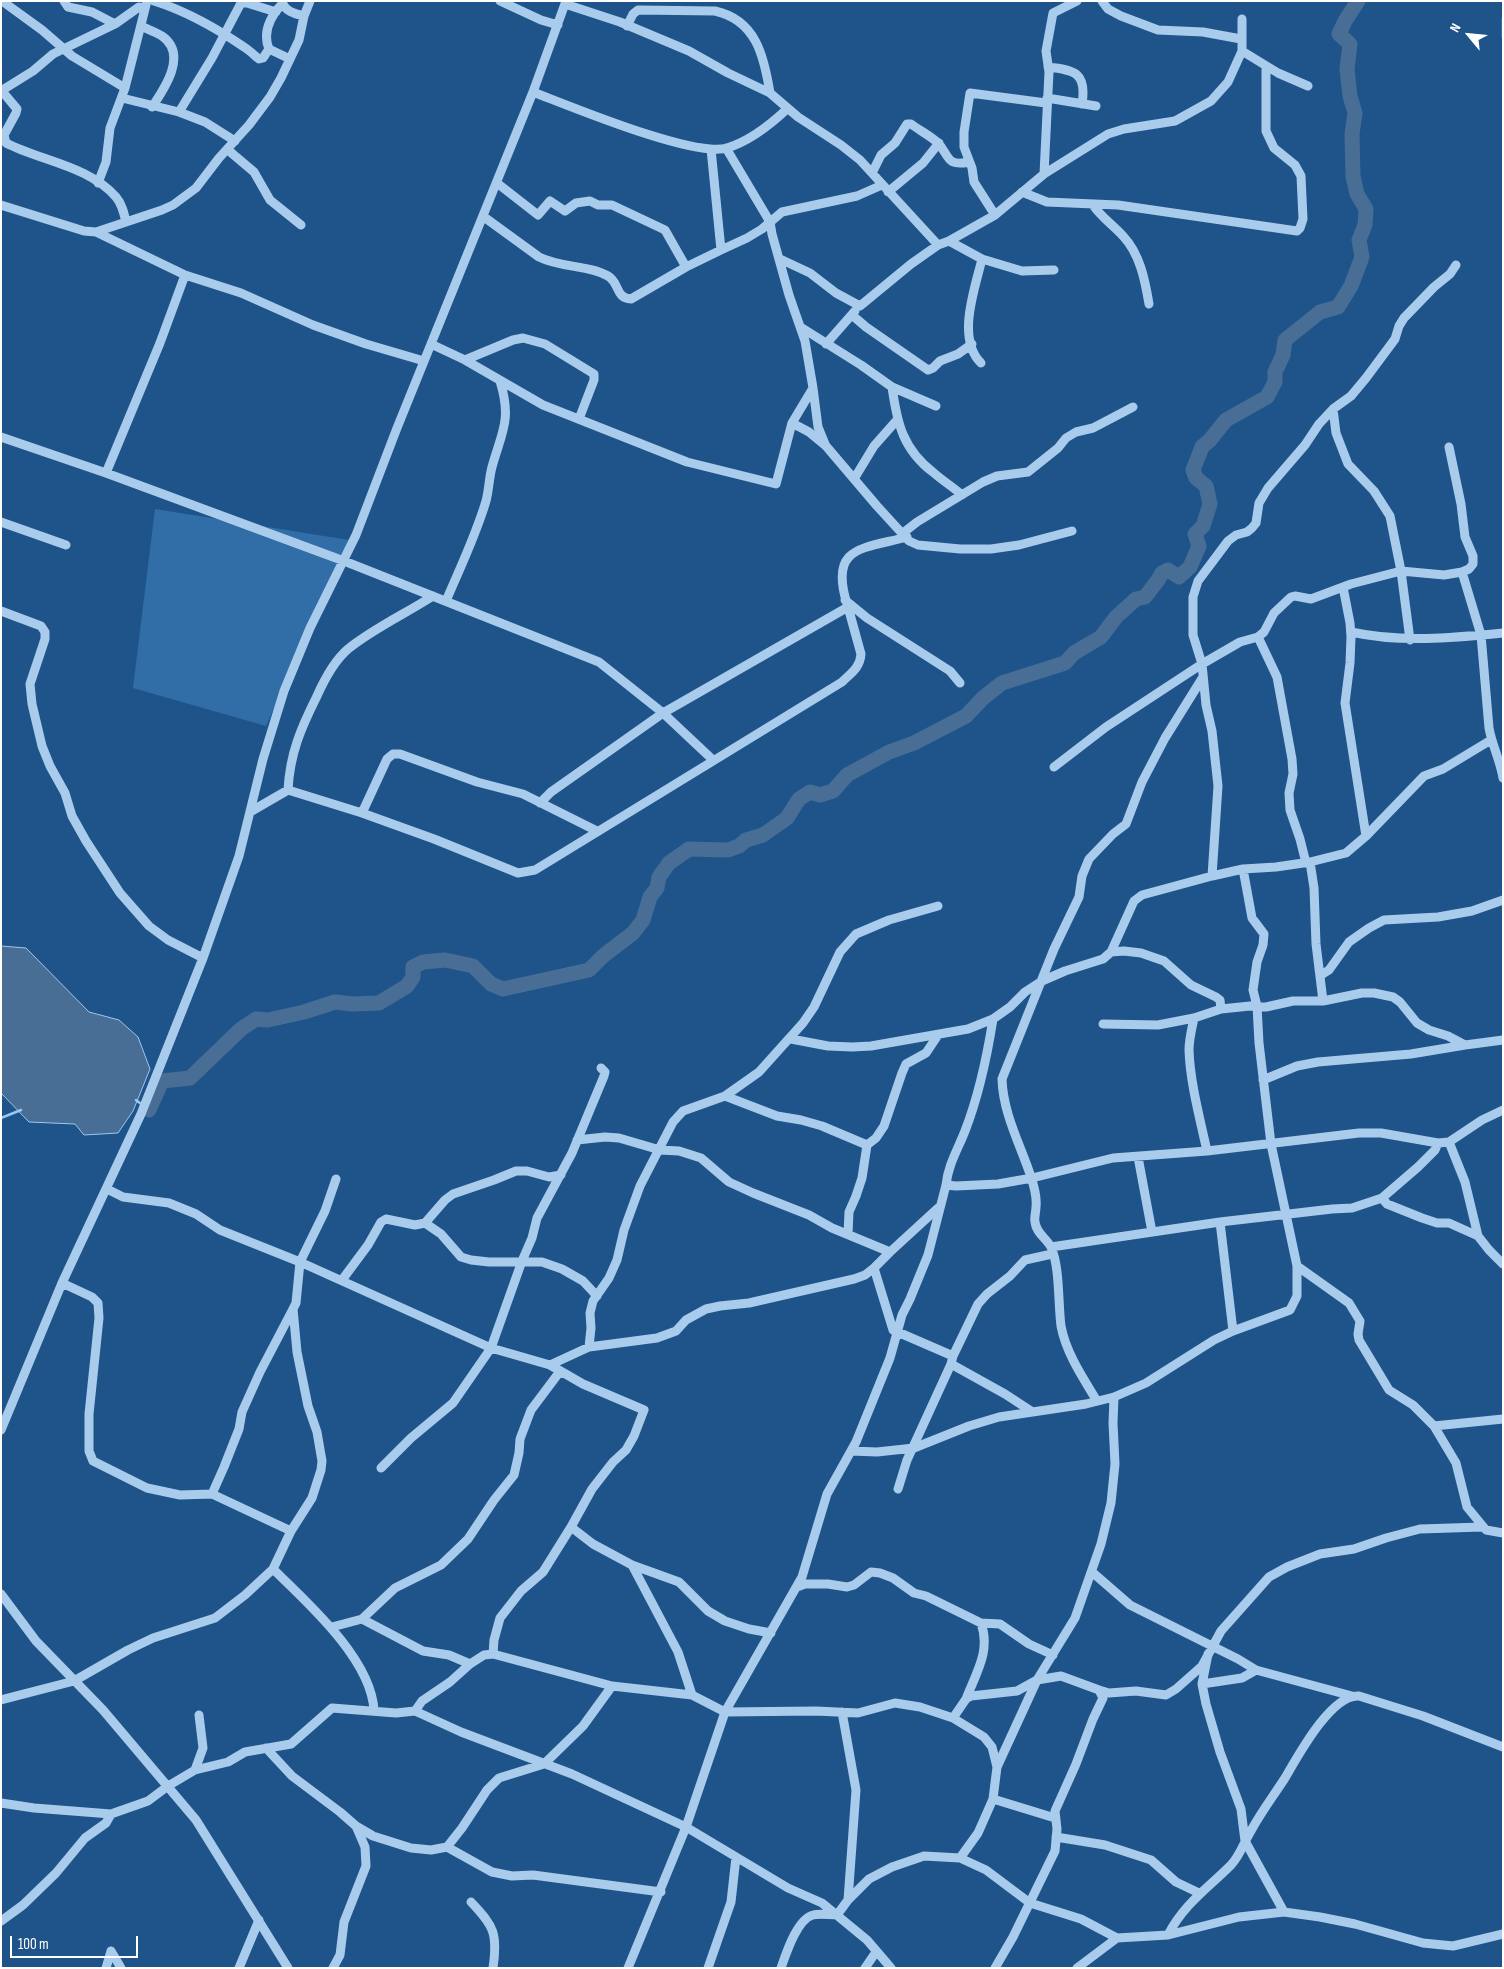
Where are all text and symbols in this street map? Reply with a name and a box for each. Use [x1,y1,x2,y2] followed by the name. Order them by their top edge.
[1444,10,1494,60] north arrow
[1446,20,1465,35] text: N
[12,1926,140,1958] scale bar
[18,1935,49,1954] text: 100 m

